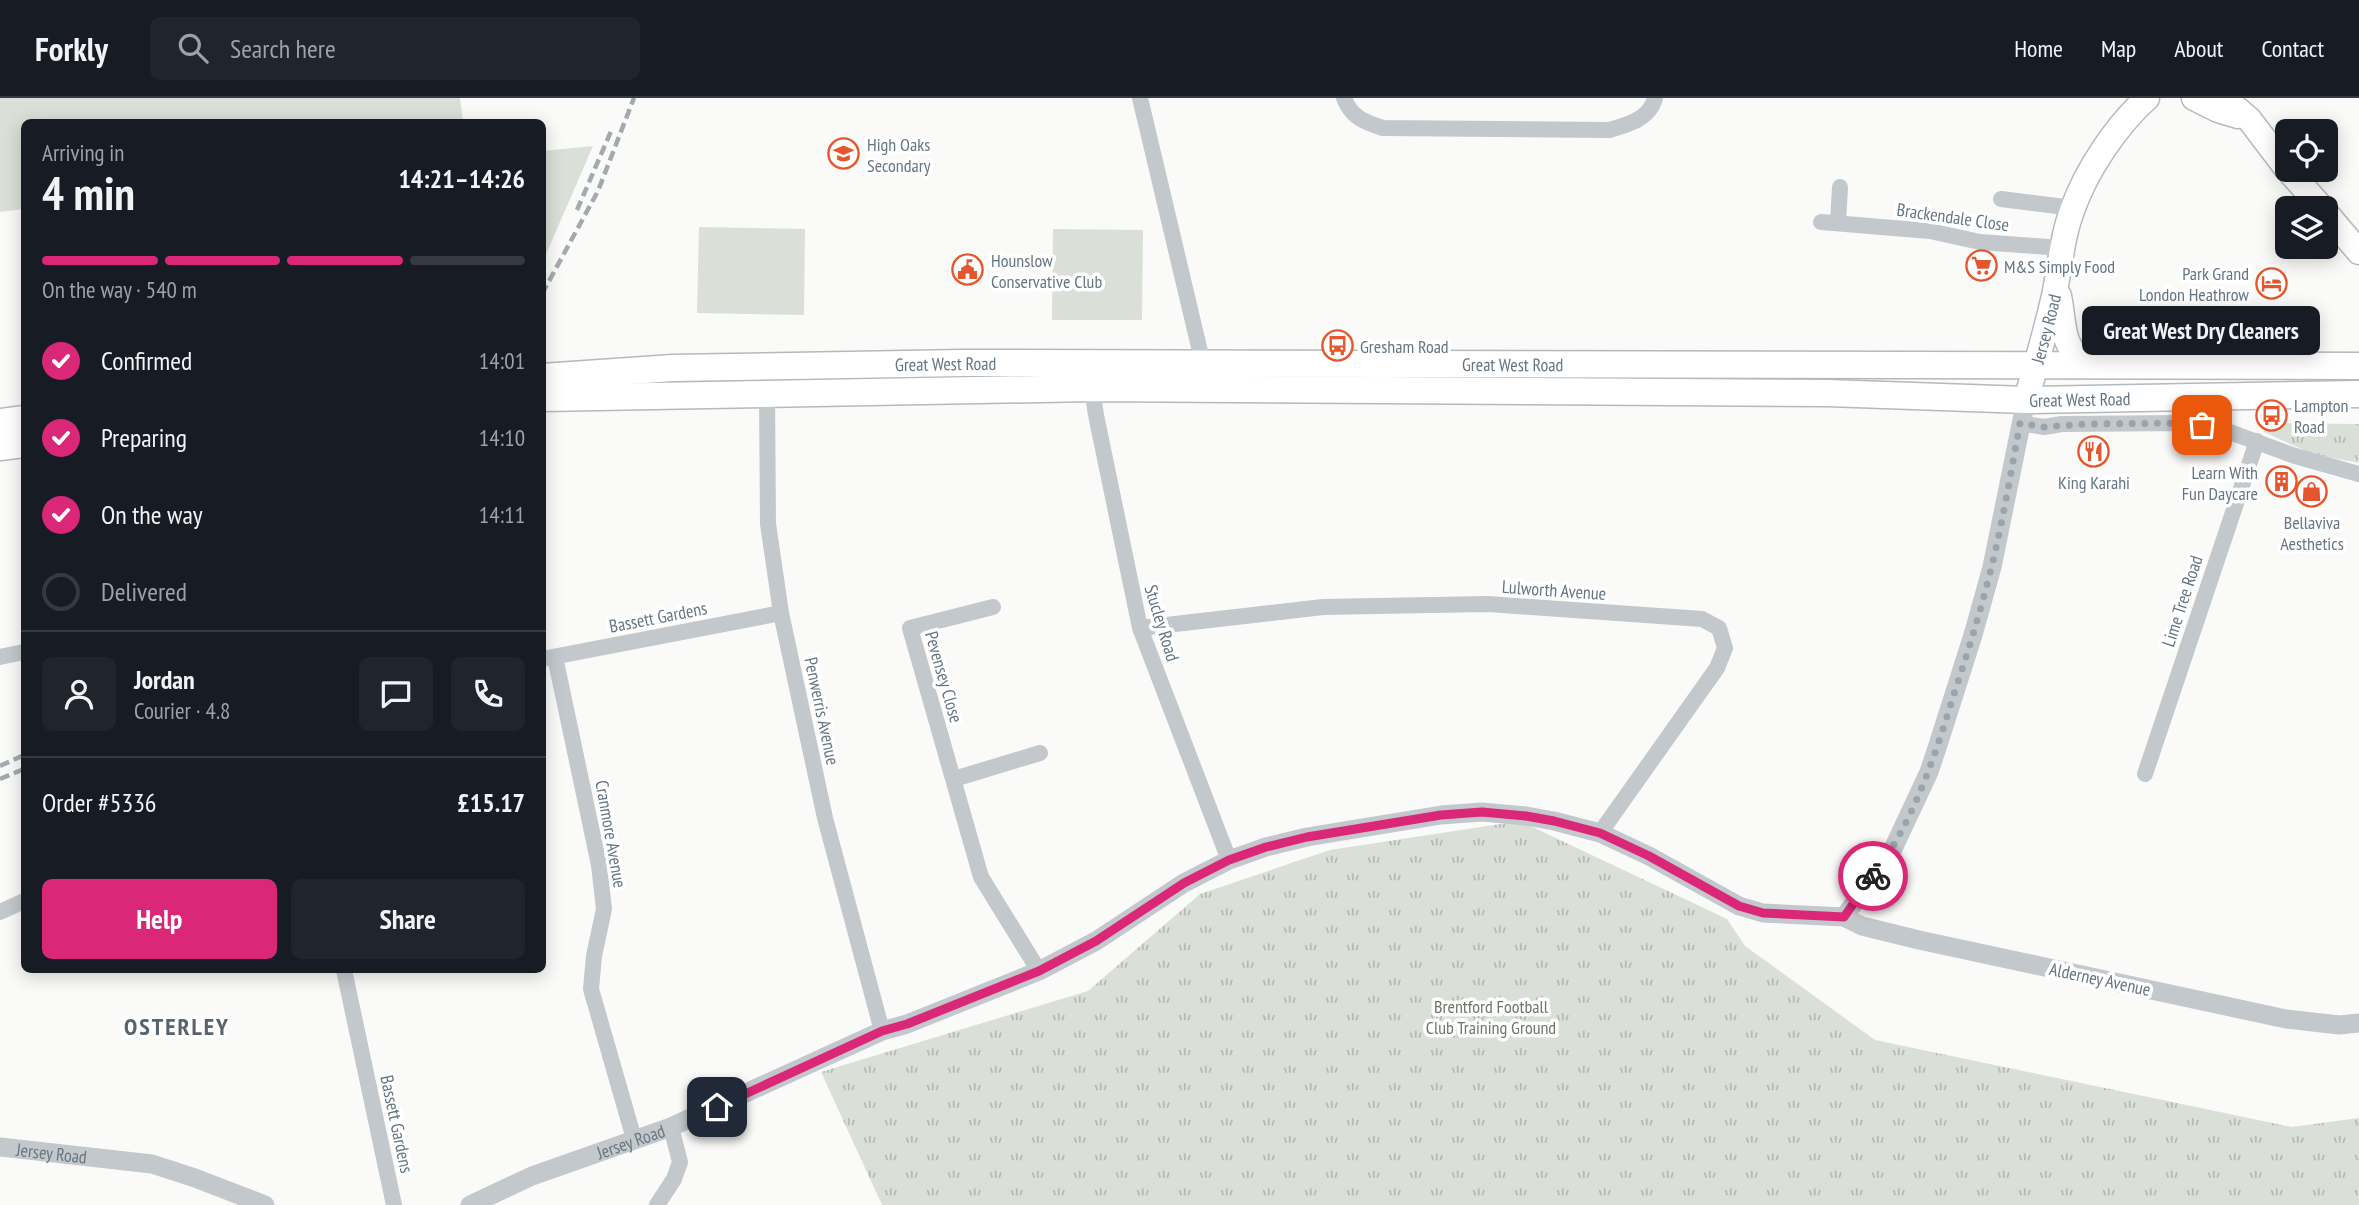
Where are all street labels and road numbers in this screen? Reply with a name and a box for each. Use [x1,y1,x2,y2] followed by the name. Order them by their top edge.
[1895,198,2011,236] street label: Brackendale Close
[2025,292,2066,367] street label: Jersey Road
[895,351,996,376] street label: Great West Road
[1462,353,1563,376] street label: Great West Road
[2029,387,2131,411] street label: Great West Road
[2156,552,2208,650] street label: Lime Tree Road
[1501,575,1607,605] street label: Lulworth Avenue
[1139,582,1185,664] street label: Stucley Road
[607,596,709,638] street label: Bassett Gardens
[920,629,968,725] street label: Pevensey Close
[799,655,845,767] street label: Penwerris Avenue
[590,778,632,890] street label: Cranmore Avenue
[2047,957,2153,1001] street label: Alderney Avenue
[375,1073,419,1175] street label: Bassett Gardens
[592,1119,668,1164] street label: Jersey Road
[14,1137,88,1168] street label: Jersey Road

